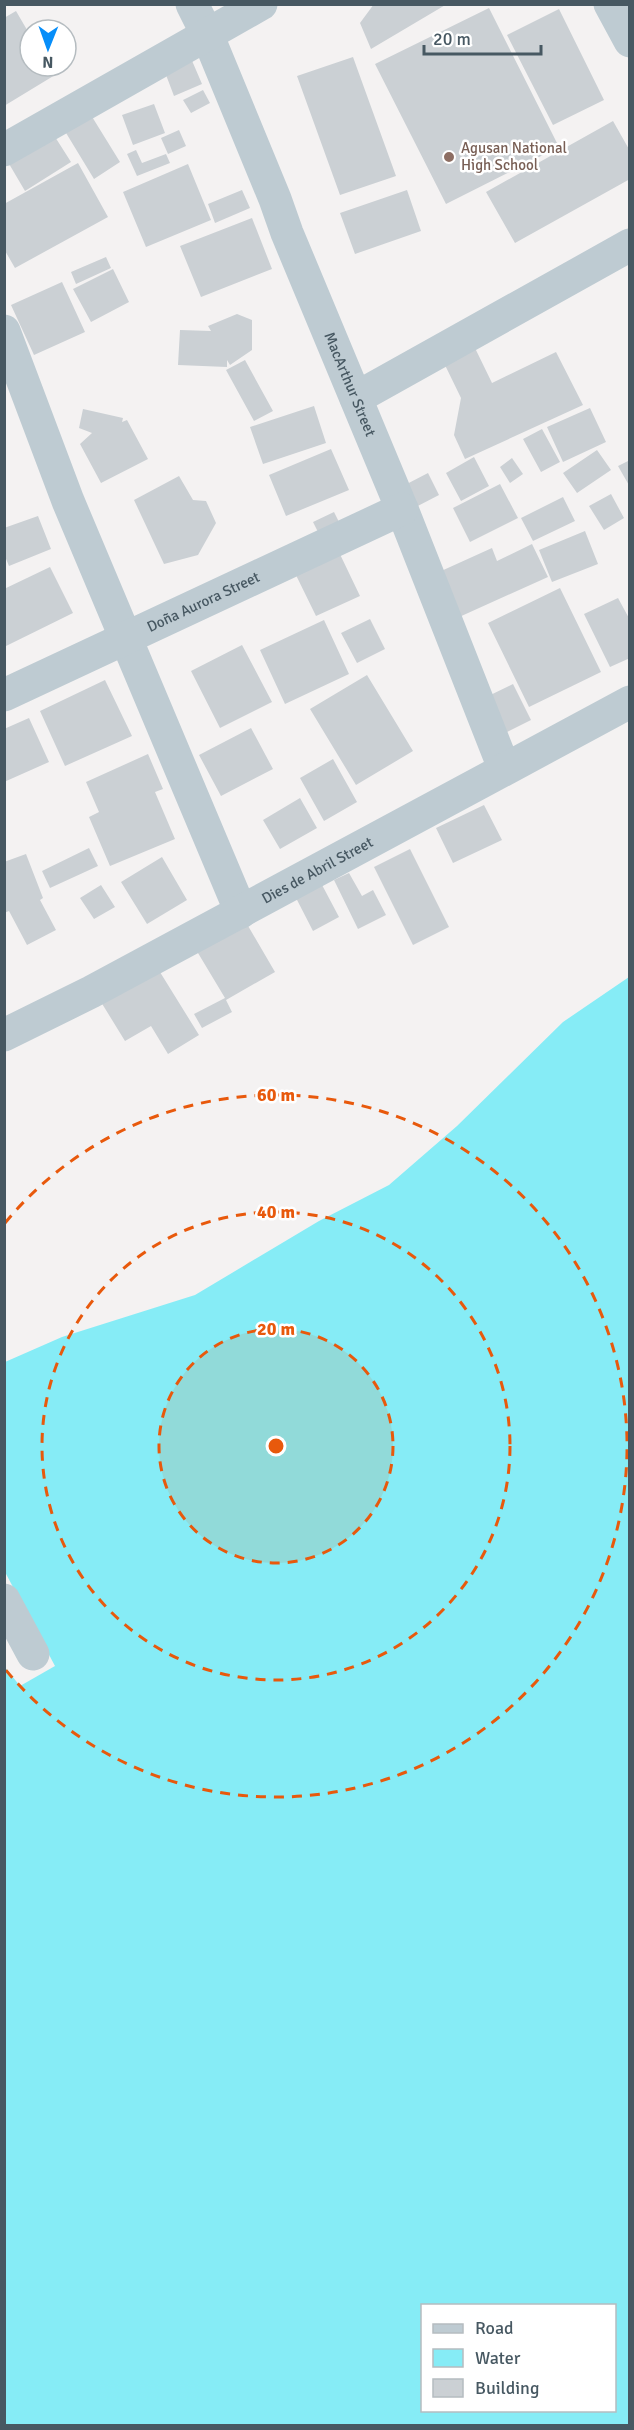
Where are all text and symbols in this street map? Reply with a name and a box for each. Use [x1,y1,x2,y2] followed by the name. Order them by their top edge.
[18,18,78,78] north arrow
[424,18,541,56] scale bar
[433,28,471,50] text: 20 m
[42,52,53,72] text: N
[461,139,567,174] place label: Agusan National High School
[442,150,456,164] marker: Agusan National High School
[320,329,380,439] street label: MacArthur Street
[144,568,263,636] street label: Doña Aurora Street
[259,833,376,908] street label: Dies de Abril Street
[257,1084,295,1106] text: 60 m
[257,1201,295,1223] text: 40 m
[257,1318,295,1340] text: 20 m
[266,1436,286,1456] centre of rings
[421,2304,616,2412] legend
[475,2317,514,2339] text: Road
[475,2347,521,2369] text: Water
[475,2377,539,2399] text: Building

